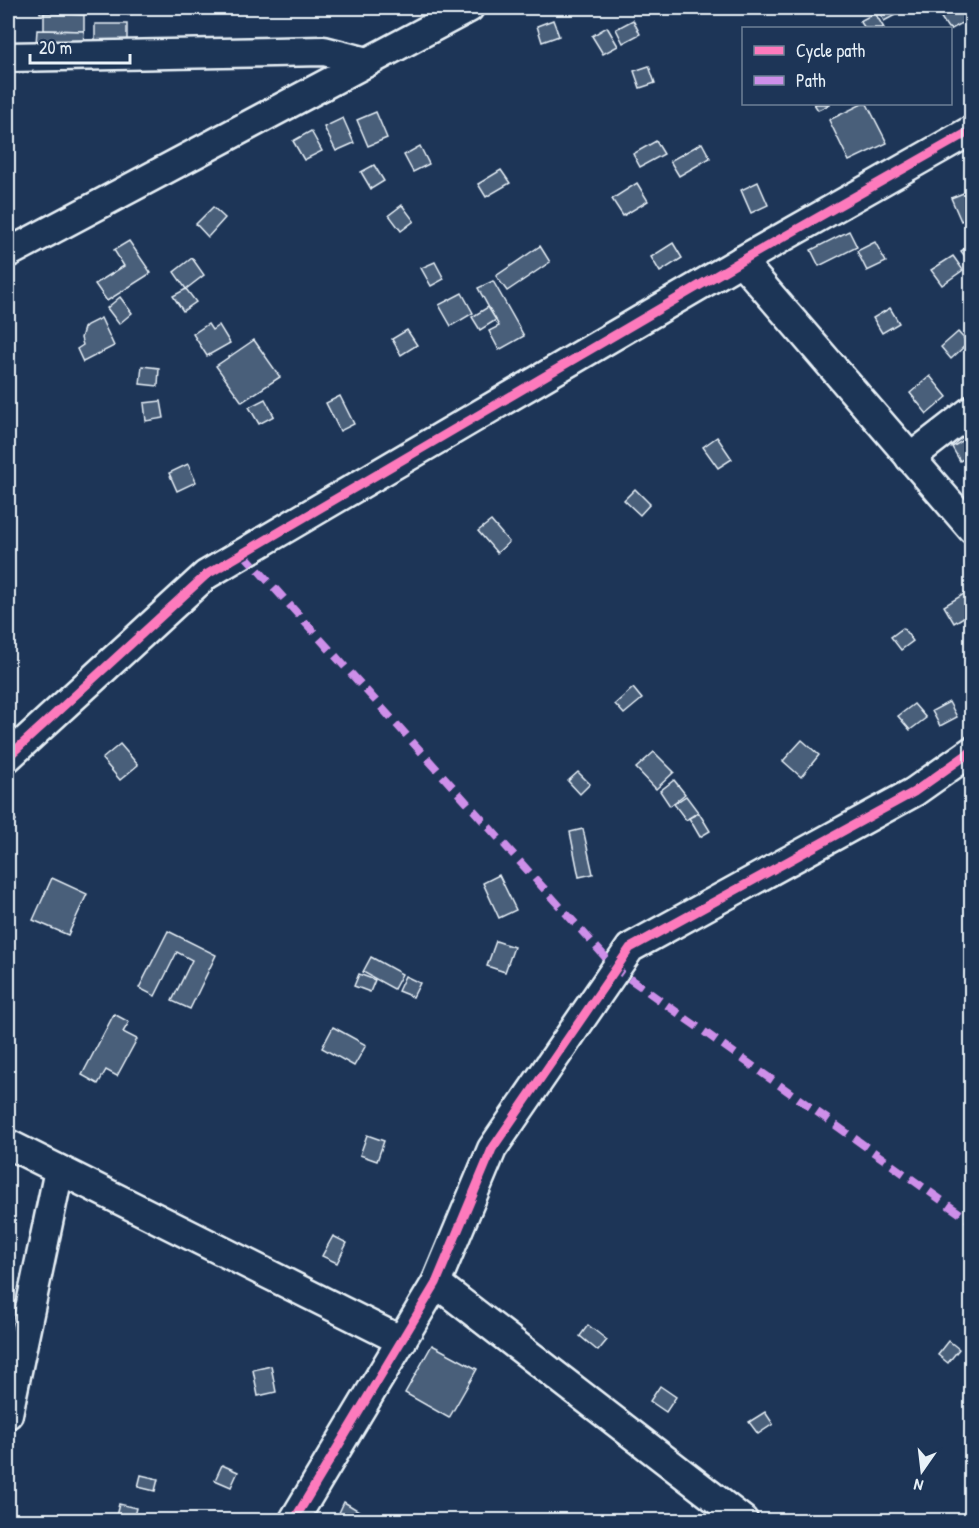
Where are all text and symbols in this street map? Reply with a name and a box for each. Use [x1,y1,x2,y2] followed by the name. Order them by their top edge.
[30,27,130,65] scale bar
[742,27,952,105] legend
[39,35,72,60] text: 20 m
[796,38,866,63] text: Cycle path
[796,68,826,93] text: Path
[892,1441,952,1501] north arrow
[911,1474,925,1497] text: N

